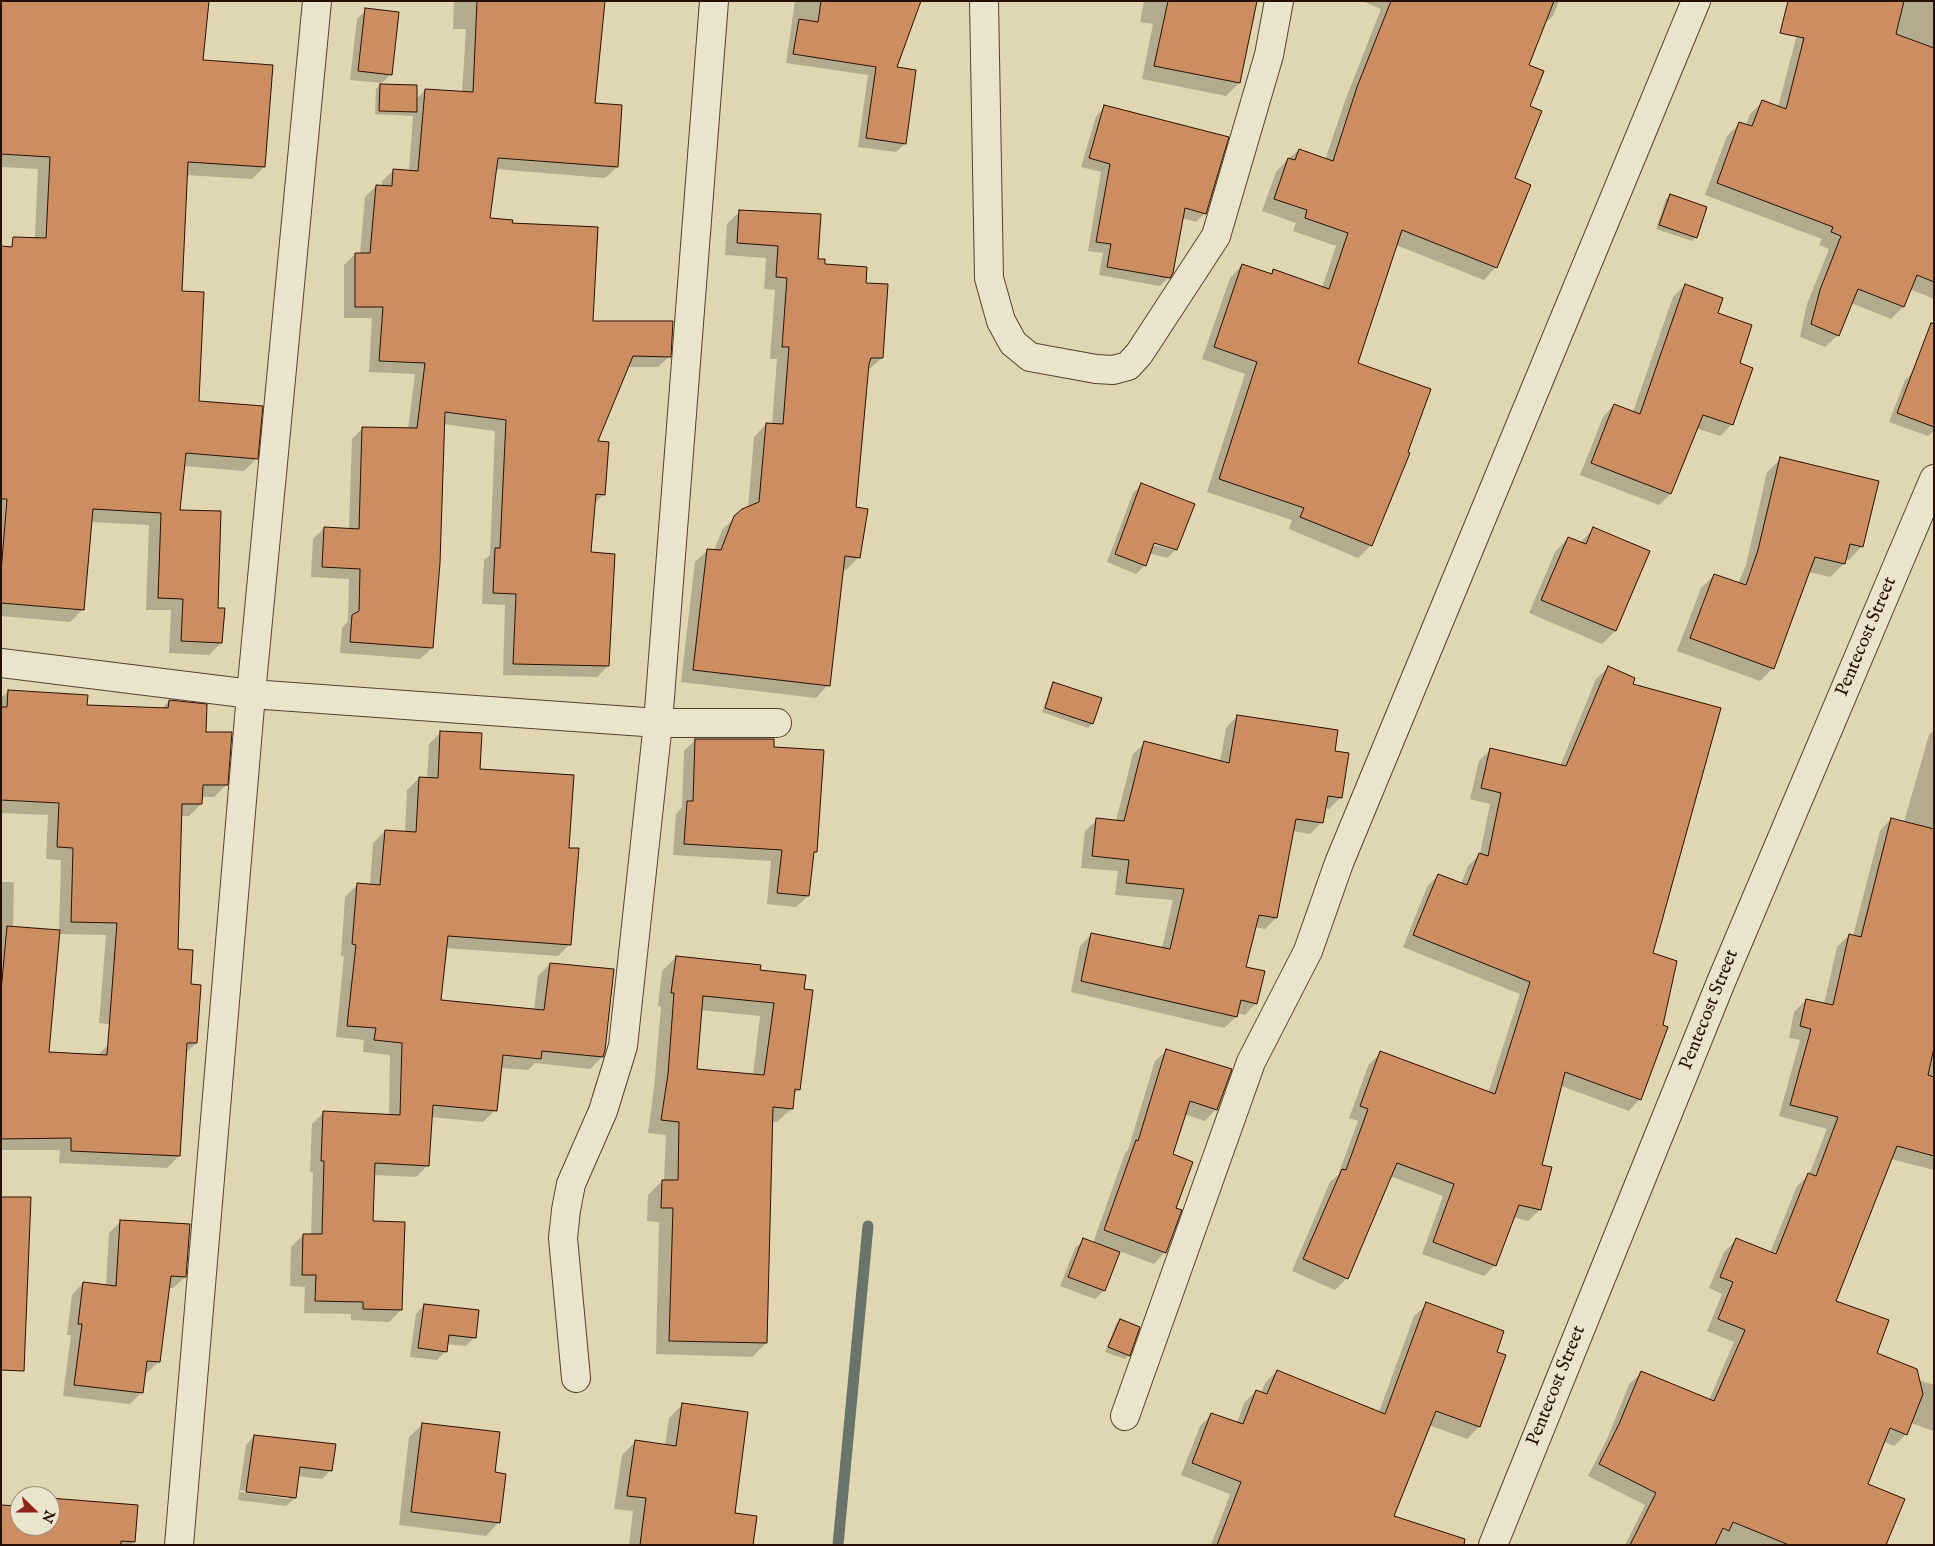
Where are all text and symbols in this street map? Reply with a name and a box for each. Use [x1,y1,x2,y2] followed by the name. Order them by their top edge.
[1832,574,1902,700] street label: Pentecost Street
[1676,947,1744,1073] street label: Pentecost Street
[1523,1323,1591,1449] street label: Pentecost Street
[10,1486,60,1536] north arrow
[37,1507,59,1525] text: N

